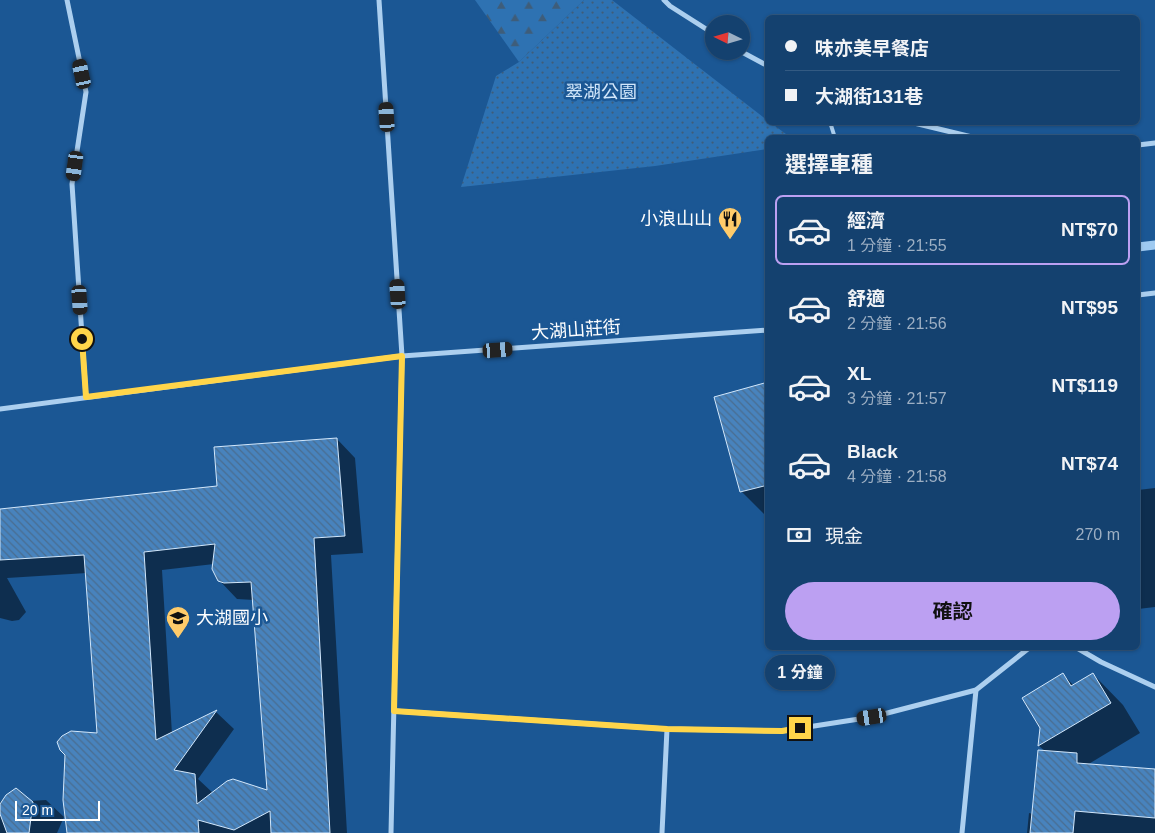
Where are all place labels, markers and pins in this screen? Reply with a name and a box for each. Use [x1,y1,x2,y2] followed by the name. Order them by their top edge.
[717,206,743,240] restaurant icon: 小浪山山
[640,209,712,229] place label: 小浪山山
[165,605,191,639] school or university icon: 大湖國小
[196,608,268,628] place label: 大湖國小

